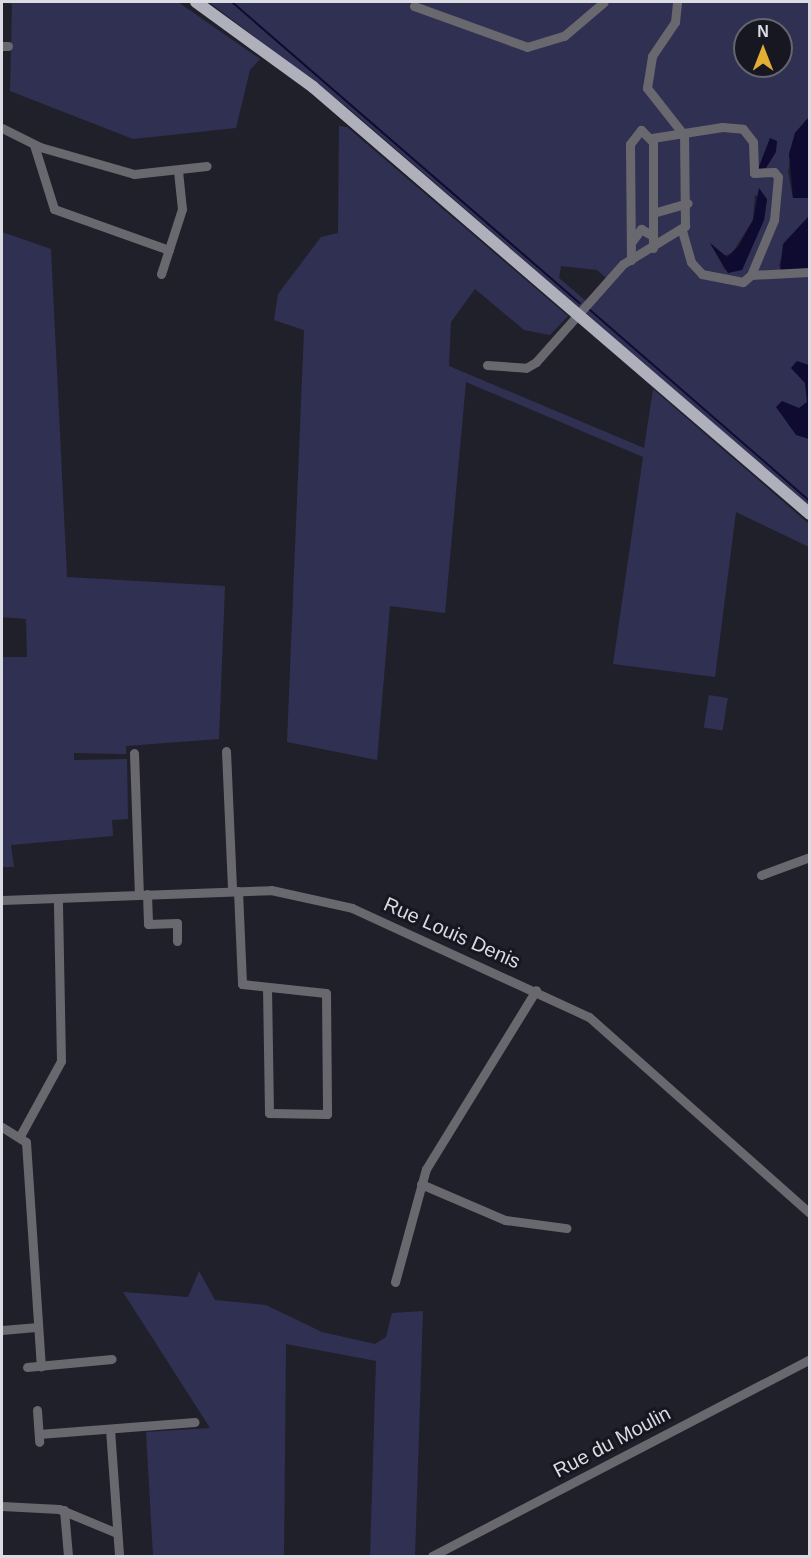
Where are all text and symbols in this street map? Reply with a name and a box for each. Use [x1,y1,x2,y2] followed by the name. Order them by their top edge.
[733,18,793,78] north arrow
[757,23,769,40] text: N
[380,892,524,974] street label: Rue Louis Denis
[549,1401,675,1483] street label: Rue du Moulin

